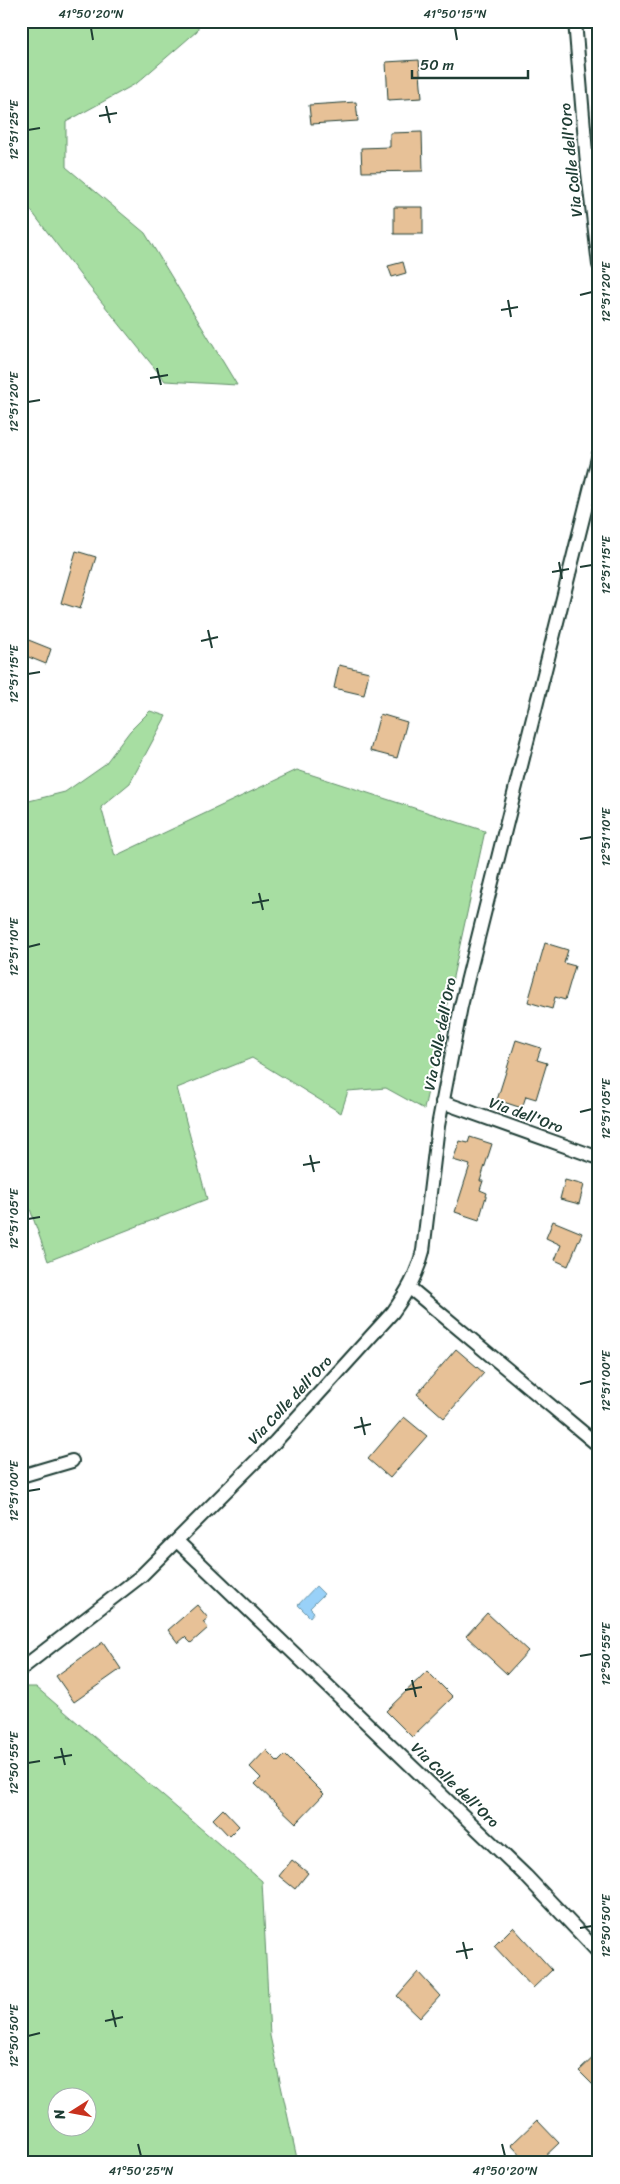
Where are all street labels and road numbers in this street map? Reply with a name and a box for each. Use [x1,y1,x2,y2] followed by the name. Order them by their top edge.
[552,101,590,218] street label: Via Colle dell'Oro
[416,975,464,1093] street label: Via Colle dell'Oro
[485,1090,567,1141] street label: Via dell'Oro
[241,1349,339,1451] street label: Via Colle dell'Oro
[405,1736,506,1835] street label: Via Colle dell'Oro

